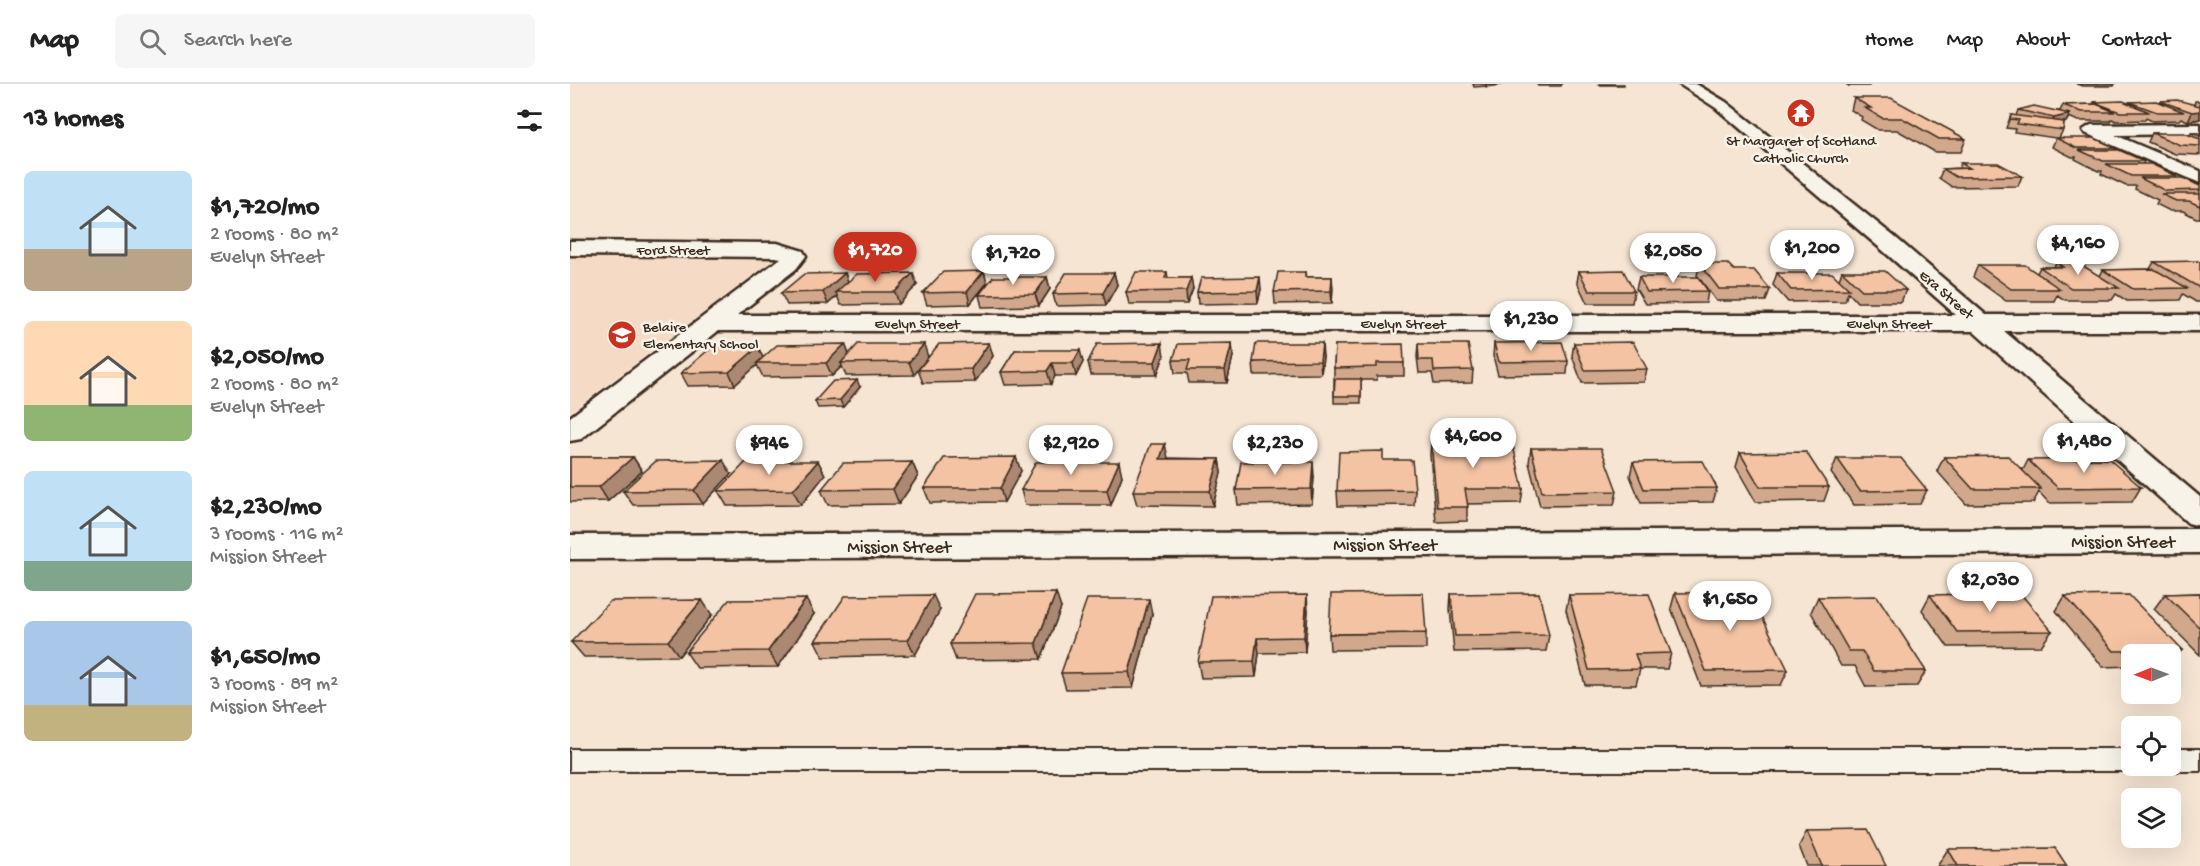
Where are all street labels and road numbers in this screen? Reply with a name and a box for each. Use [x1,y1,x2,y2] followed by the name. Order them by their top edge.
[635,242,711,260] street label: Ford Street
[1915,267,1978,325] street label: Era Street
[874,316,961,334] street label: Evelyn Street
[1360,316,1447,334] street label: Evelyn Street
[1846,316,1933,334] street label: Evelyn Street
[2071,533,2177,554] street label: Mission Street
[1333,536,1439,557] street label: Mission Street
[847,538,953,559] street label: Mission Street

